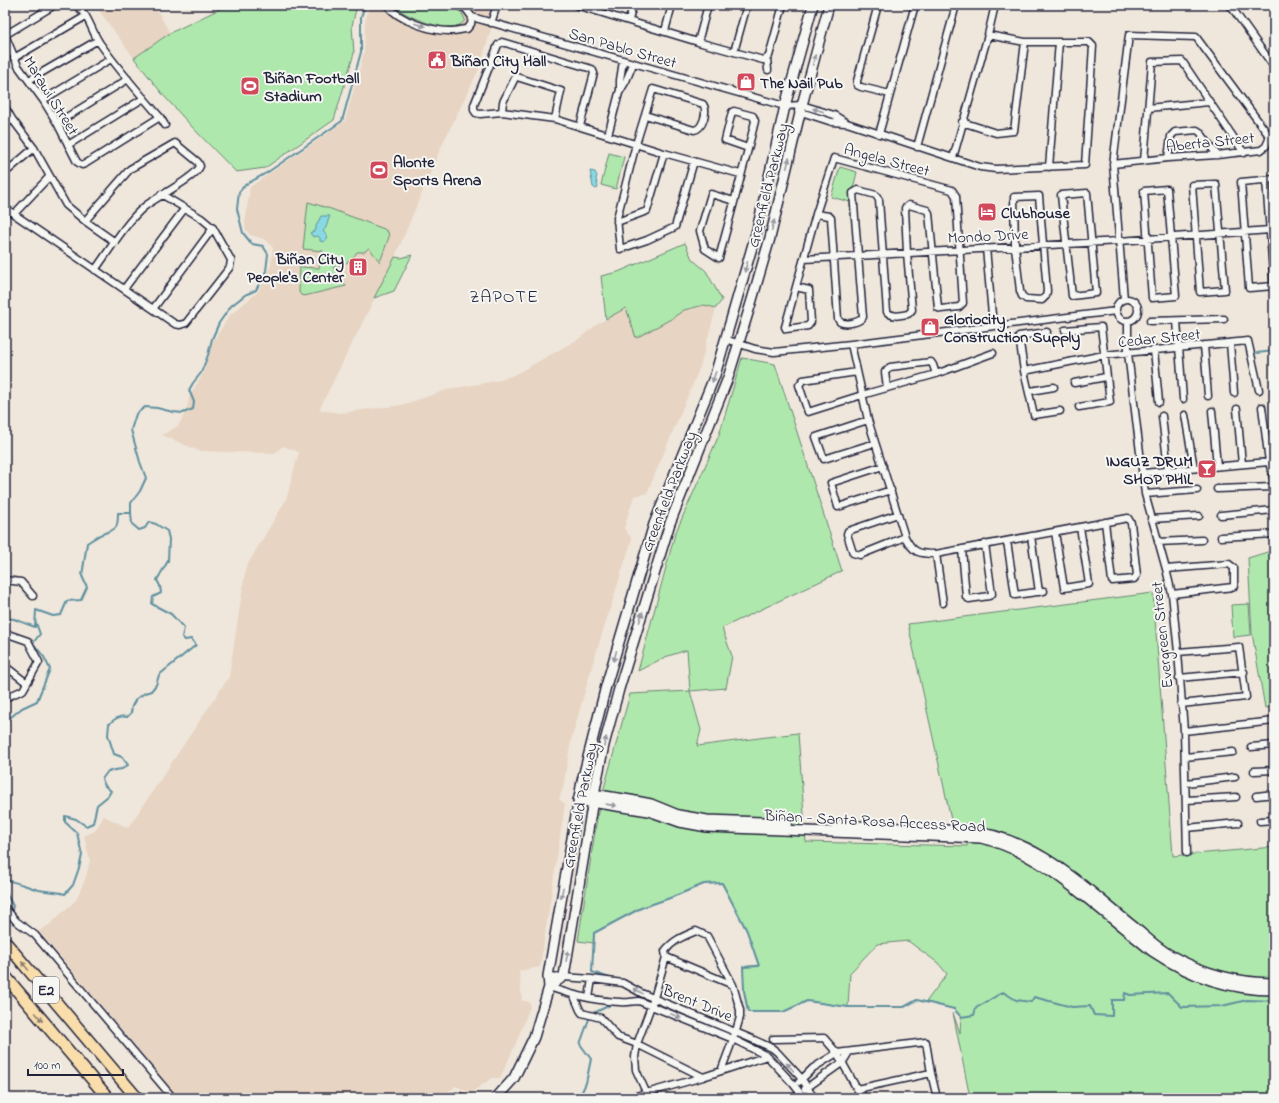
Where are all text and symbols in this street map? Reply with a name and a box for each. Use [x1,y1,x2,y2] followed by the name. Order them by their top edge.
[414,22,426,28] one-way arrow
[566,22,680,76] street label: San Pablo Street
[426,49,448,71] public building icon: Biñan City Hall
[450,50,547,75] place label: Biñan City Hall
[16,52,85,141] street label: Marawi Street
[811,54,817,66] one-way arrow
[263,67,360,109] place label: Biñan Football Stadium
[735,71,757,93] shop icon: The Nail Pub
[760,72,843,96] place label: The Nail Pub
[239,75,261,97] sports icon: Biñan Football Stadium
[811,107,823,113] one-way arrow
[742,121,796,250] street label: Greenfield Parkway
[1165,126,1256,160] street label: Aberta Street
[841,138,933,184] street label: Angela Street
[393,151,482,193] place label: Alonte Sports Arena
[786,157,792,169] one-way arrow
[368,159,390,181] sports icon: Alonte Sports Arena
[976,201,998,223] hotel icon: Clubhouse
[1001,202,1071,226] place label: Clubhouse
[770,219,776,231] one-way arrow
[947,223,1030,251] street label: Mondo Drive
[247,248,345,290] place label: Biñan City People's Center
[347,256,369,278] building icon: Biñan City People's Center
[743,260,749,273] one-way arrow
[469,285,539,311] district label: ZAPOTE
[944,308,1080,351] place label: Gloriocity Construction Supply
[919,316,941,338] shop icon: Gloriocity Construction Supply
[1117,323,1202,355] street label: Cedar Street
[711,371,717,383] one-way arrow
[636,428,704,555] street label: Greenfield Parkway
[1106,450,1194,492] place label: INGUZ DRUM SHOP PHIL
[1196,458,1218,480] bar icon: INGUZ DRUM SHOP PHIL
[1145,580,1181,689] street label: Evergreen Street
[638,611,644,623] one-way arrow
[612,650,618,662] one-way arrow
[603,736,609,748] one-way arrow
[557,741,605,870] street label: Greenfield Parkway
[605,802,617,808] one-way arrow
[763,804,986,840] street label: Biñan - Santa Rosa Access Road
[559,887,565,899] one-way arrow
[564,950,570,962] one-way arrow
[21,961,30,971] one-way arrow
[33,977,59,1003] road number: E2
[658,979,737,1029] street label: Brent Drive
[632,987,644,994] one-way arrow
[35,1011,44,1022] one-way arrow
[670,1013,682,1019] one-way arrow
[28,1051,123,1077] scale bar
[34,1057,61,1075] text: 100 m
[786,1062,795,1072] one-way arrow

